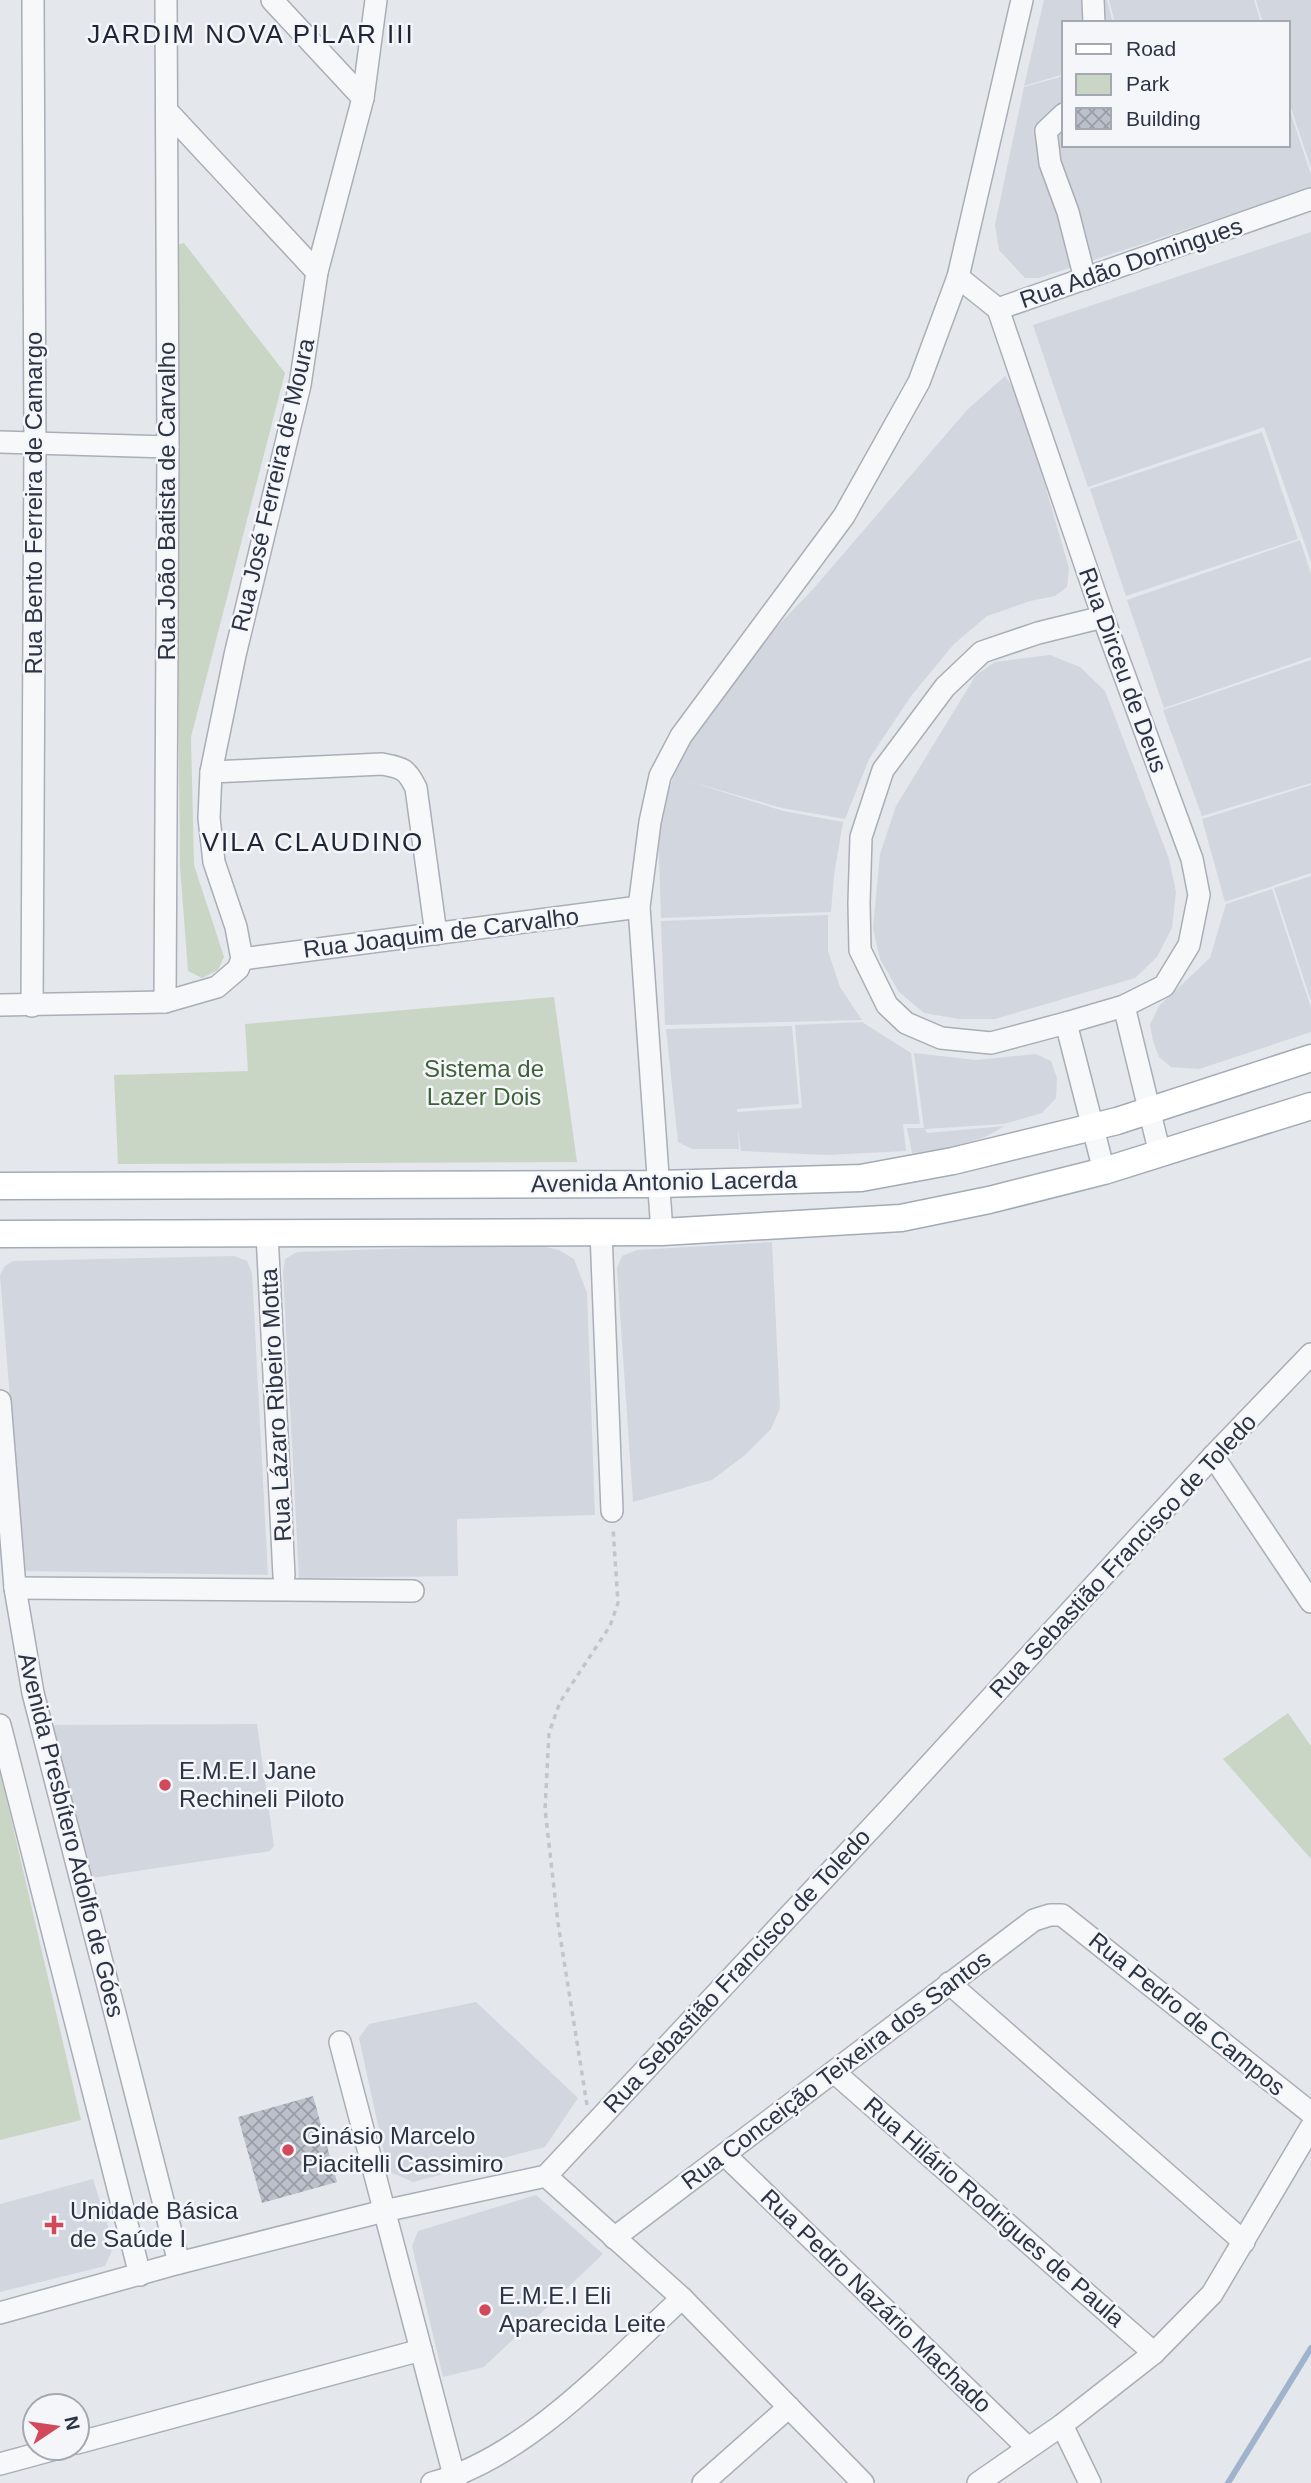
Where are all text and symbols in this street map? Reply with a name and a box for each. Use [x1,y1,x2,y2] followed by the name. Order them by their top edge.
[87,19,415,49] district label: JARDIM NOVA PILAR III
[1062,21,1290,147] legend
[1126,37,1176,60] text: Road
[1126,72,1170,95] text: Park
[1126,107,1201,130] text: Building
[1016,212,1246,313] street label: Rua Adão Domingues
[20,332,47,674] street label: Rua Bento Ferreira de Camargo
[226,335,320,634] street label: Rua José Ferreira de Moura
[153,342,180,660] street label: Rua João Batista de Carvalho
[1074,564,1173,776] street label: Rua Dirceu de Deus
[202,827,424,857] district label: VILA CLAUDINO
[302,902,580,963] street label: Rua Joaquim de Carvalho
[424,1055,544,1110] park label: Sistema de Lazer Dois
[531,1166,798,1197] street label: Avenida Antonio Lacerda
[255,1267,296,1542] street label: Rua Lázaro Ribeiro Motta
[984,1408,1262,1703] street label: Rua Sebastião Francisco de Toledo
[13,1650,130,2020] street label: Avenida Presbítero Adolfo de Góes
[179,1757,344,1812] place label: E.M.E.I Jane Rechineli Piloto
[157,1777,173,1793] marker: E.M.E.I Jane Rechineli Piloto
[598,1823,876,2118] street label: Rua Sebastião Francisco de Toledo
[1084,1926,1291,2101] street label: Rua Pedro de Campos
[676,1945,995,2195] street label: Rua Conceição Teixeira dos Santos
[859,2091,1131,2333] street label: Rua Hilário Rodrigues de Paula
[302,2122,503,2177] place label: Ginásio Marcelo Piacitelli Cassimiro
[280,2142,296,2158] marker: Ginásio Marcelo Piacitelli Cassimiro
[756,2183,997,2418] street label: Rua Pedro Nazário Machado
[70,2197,239,2252] place label: Unidade Básica de Saúde I
[44,2215,64,2235] marker: Unidade Básica de Saúde I
[499,2282,666,2337] place label: E.M.E.I Eli Aparecida Leite
[477,2302,493,2318] marker: E.M.E.I Eli Aparecida Leite
[21,2392,91,2462] north arrow
[60,2414,84,2432] text: N

